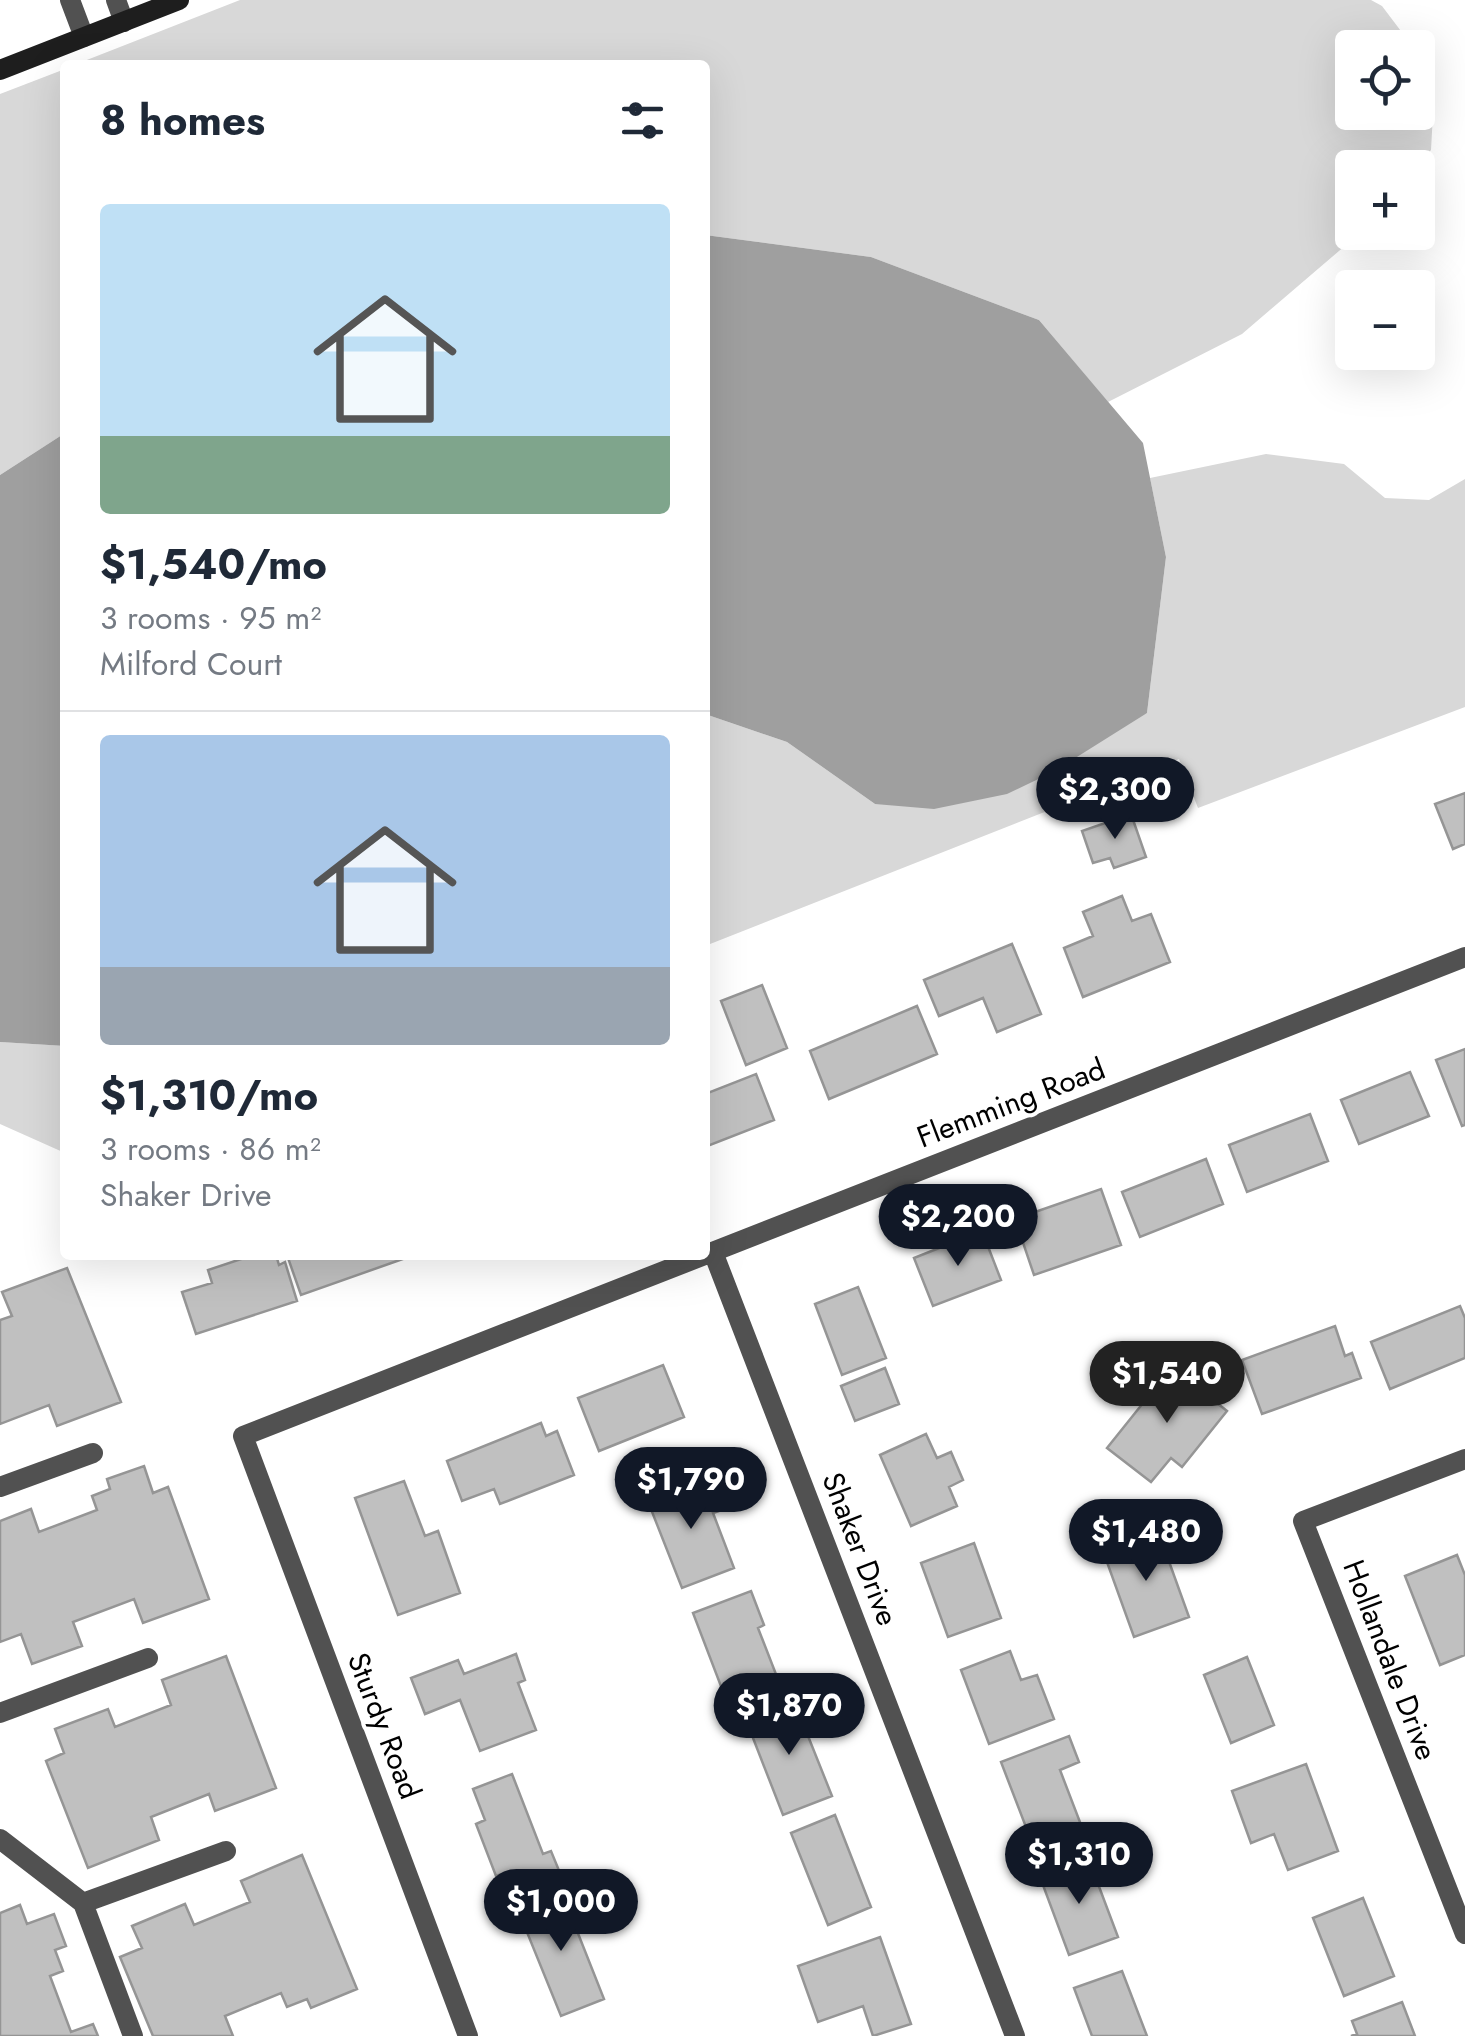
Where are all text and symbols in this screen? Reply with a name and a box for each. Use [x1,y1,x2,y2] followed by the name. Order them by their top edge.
[1335,30,1435,370] map controls
[1335,30,1435,130] button: locate
[100,90,265,151] text: 8 homes
[615,93,670,148] icon: filters
[1335,150,1435,250] button: +
[295,269,475,449] icon: home
[1335,270,1435,370] button: −
[100,534,327,595] text: $1,540/mo
[100,595,321,641] text: 3 rooms · 95 m²
[100,641,282,687] text: Milford Court
[1034,757,1196,842] pin: $2,300
[1058,766,1172,812] text: $2,300
[295,800,475,980] icon: home
[910,1047,1111,1158] street label: Flemming Road
[100,1065,318,1126] text: $1,310/mo
[100,1126,321,1172] text: 3 rooms · 86 m²
[100,1172,272,1218] text: Shaker Drive
[877,1184,1039,1269] pin: $2,200
[901,1193,1015,1239] text: $2,200
[1086,1341,1248,1426] pin: $1,540
[1112,1350,1222,1396] text: $1,540
[610,1447,772,1532] pin: $1,790
[637,1456,745,1502] text: $1,790
[812,1466,909,1632] street label: Shaker Drive
[1065,1499,1227,1584] pin: $1,480
[1091,1508,1201,1554] text: $1,480
[1333,1553,1448,1766] street label: Hollandale Drive
[337,1646,432,1805] street label: Sturdy Road
[708,1673,870,1758] pin: $1,870
[736,1682,842,1728] text: $1,870
[998,1822,1160,1907] pin: $1,310
[1027,1831,1131,1877] text: $1,310
[480,1869,642,1954] pin: $1,000
[506,1878,616,1924] text: $1,000

